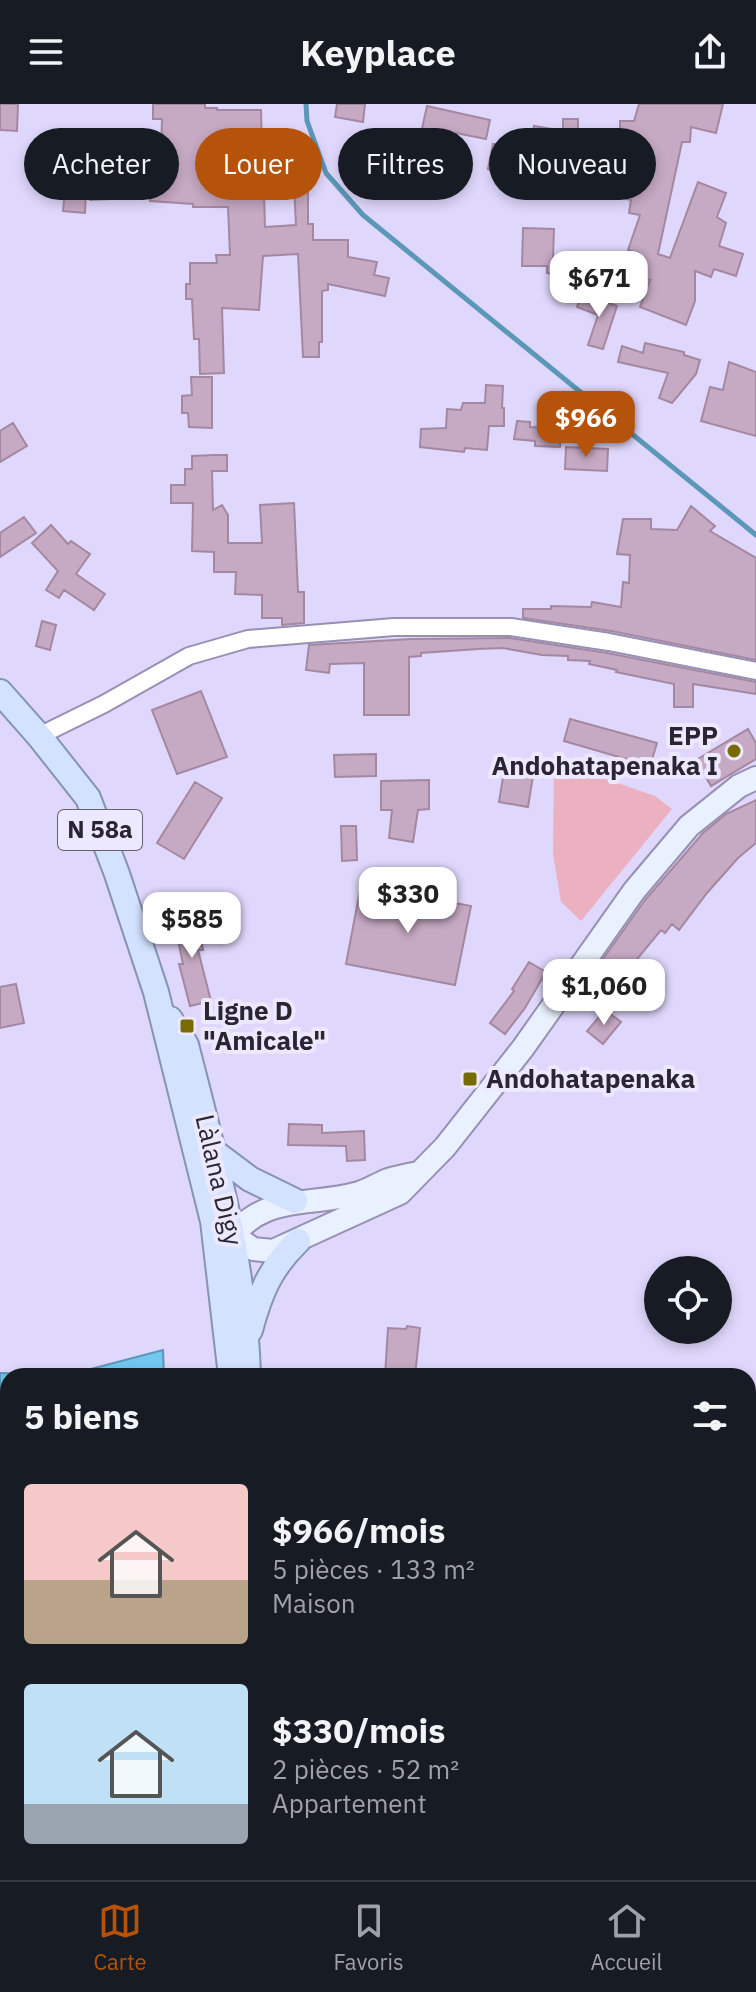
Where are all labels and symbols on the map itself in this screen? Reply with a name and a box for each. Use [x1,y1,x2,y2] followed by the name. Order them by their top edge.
[552,251,646,319] pin: $671
[539,391,633,459] pin: $966
[491,718,718,782] place label: EPP Andohatapenaka I
[725,742,743,760] marker: EPP Andohatapenaka I
[58,810,142,850] road number: N 58a
[361,867,455,935] pin: $330
[145,892,239,960] pin: $585
[539,959,669,1027] pin: $1,060
[203,993,326,1057] place label: Ligne D "Amicale"
[178,1017,196,1035] marker: Ligne D "Amicale"
[486,1061,695,1095] place label: Andohatapenaka
[461,1070,479,1088] marker: Andohatapenaka
[188,1111,252,1249] street label: Làlana Digy

